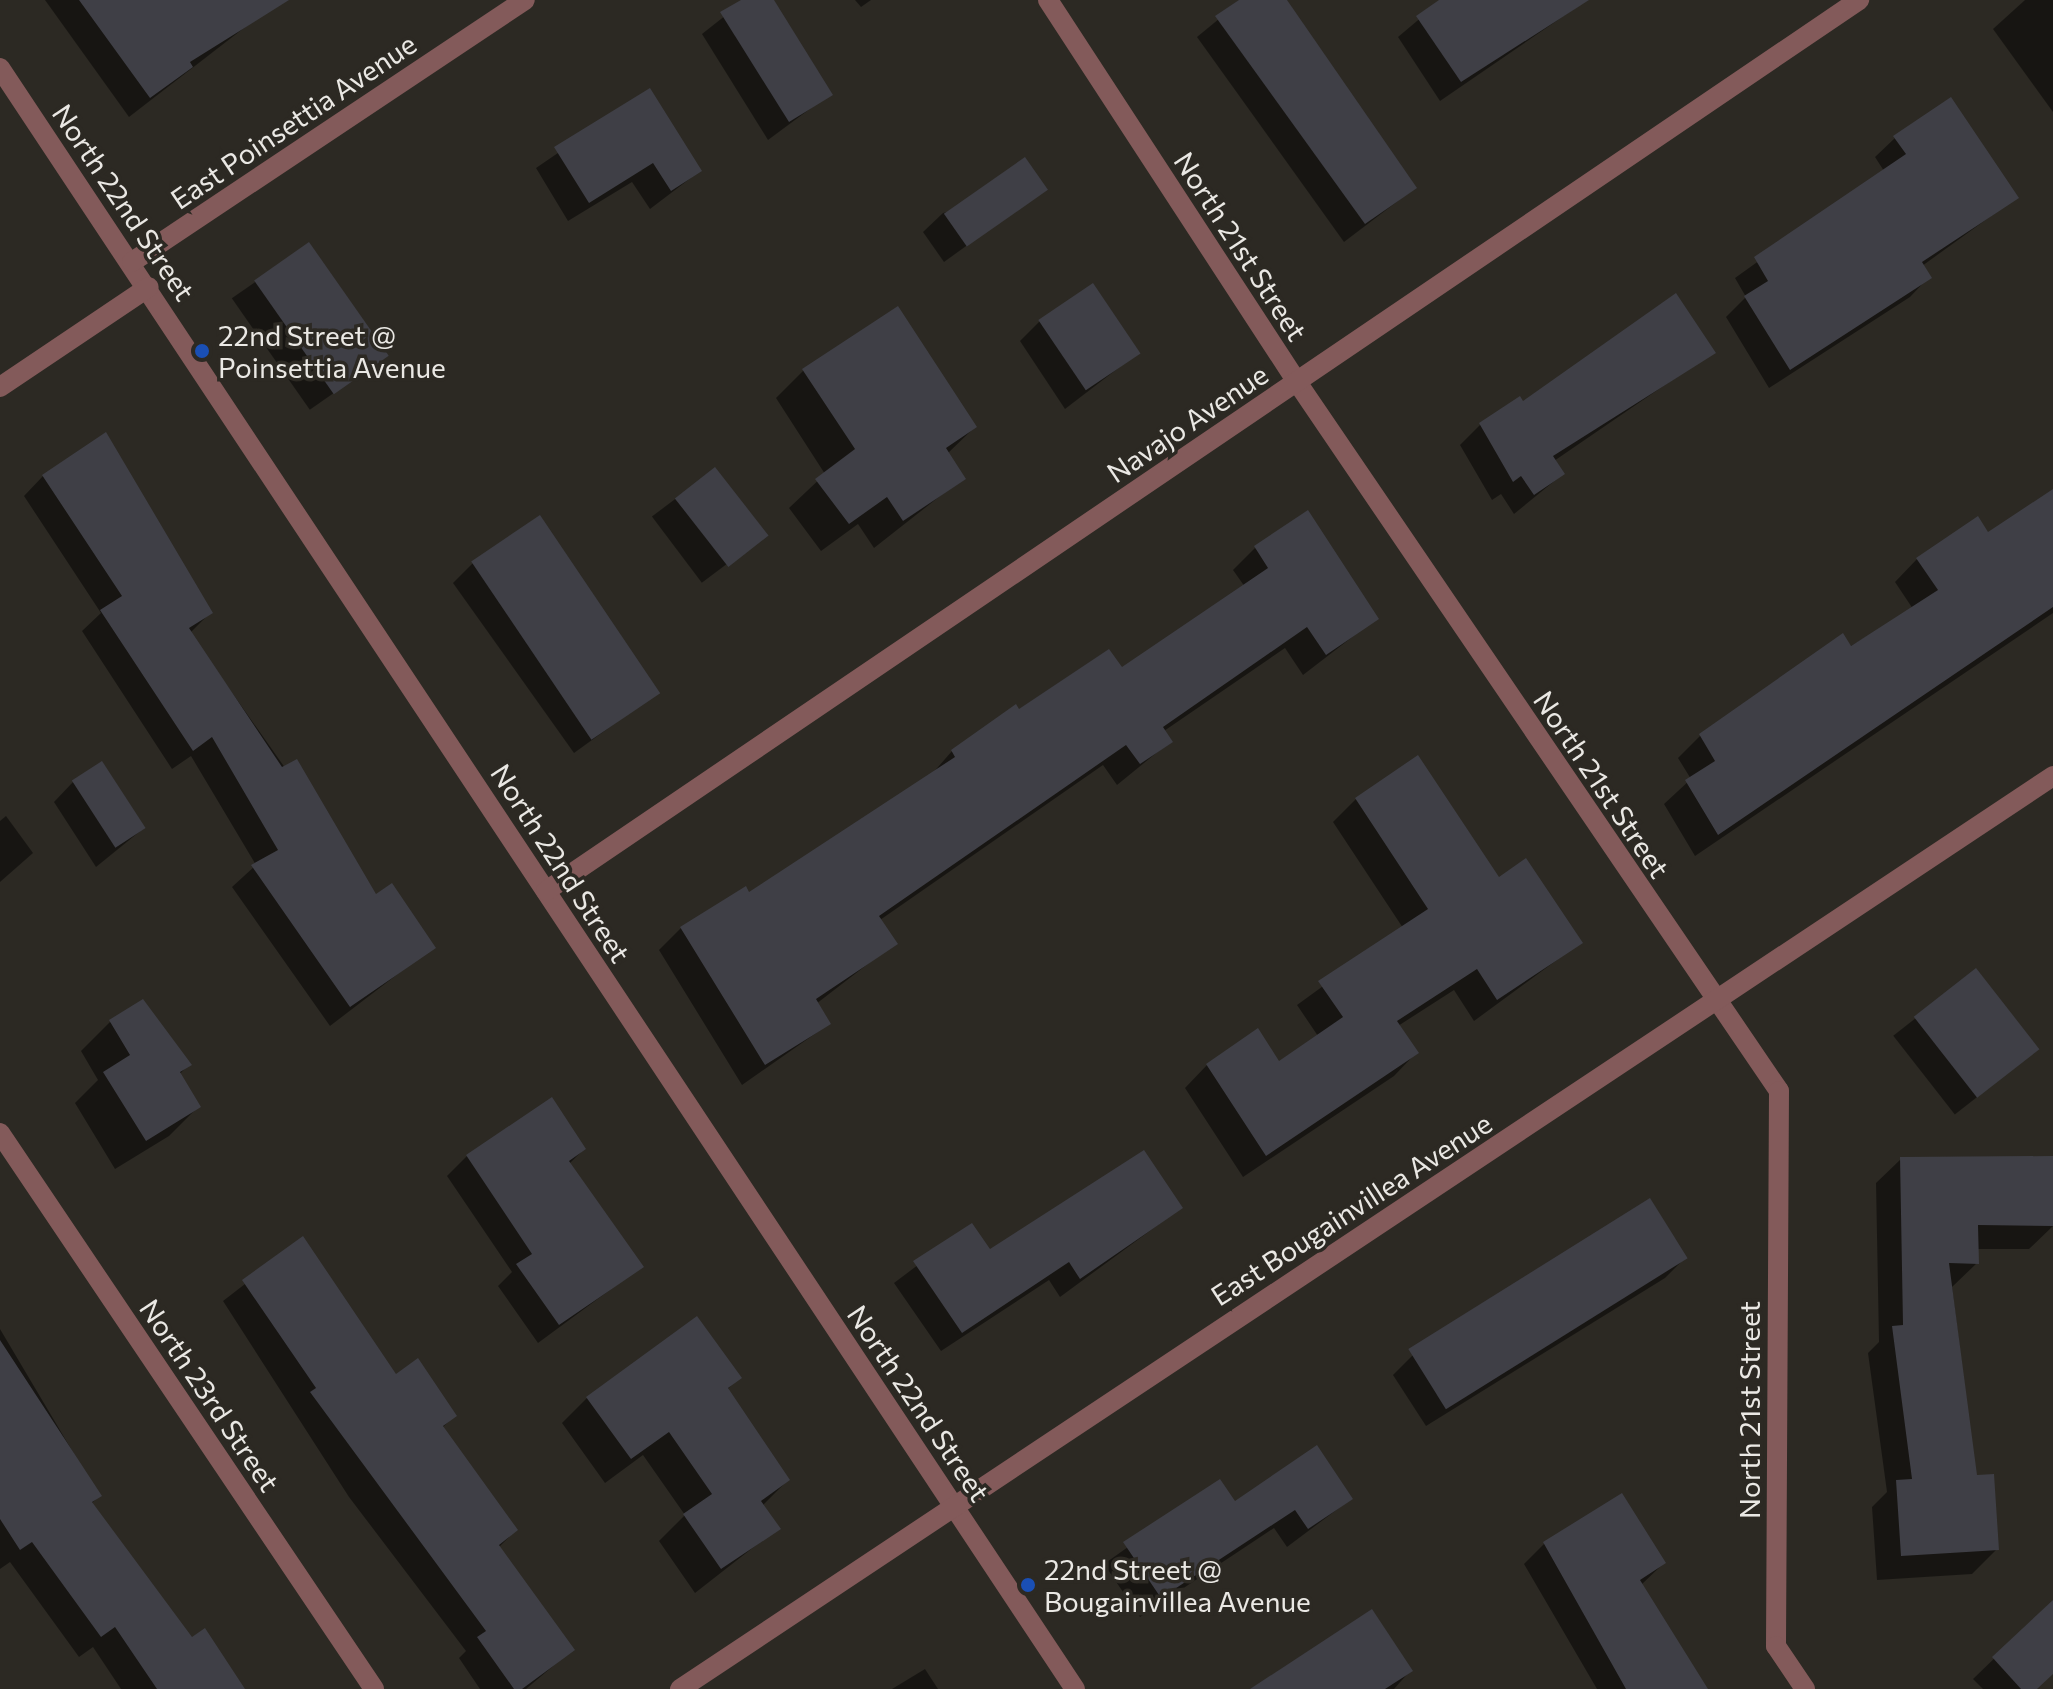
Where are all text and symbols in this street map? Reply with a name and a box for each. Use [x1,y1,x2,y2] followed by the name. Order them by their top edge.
[164,26,422,216] street label: East Poinsettia Avenue
[46,97,202,307] street label: North 22nd Street
[1168,145,1314,347] street label: North 21st Street
[218,318,446,384] place label: 22nd Street @ Poinsettia Avenue
[193,342,211,360] marker: 22nd Street @ Poinsettia Avenue
[1100,357,1274,489] street label: Navajo Avenue
[1527,684,1677,884] street label: North 21st Street
[484,758,638,968] street label: North 22nd Street
[1204,1106,1498,1312] street label: East Bougainvillea Avenue
[133,1292,287,1498] street label: North 23rd Street
[841,1298,997,1508] street label: North 22nd Street
[1732,1301,1766,1519] street label: North 21st Street
[1044,1552,1311,1618] place label: 22nd Street @ Bougainvillea Avenue
[1019,1576,1037,1594] marker: 22nd Street @ Bougainvillea Avenue

